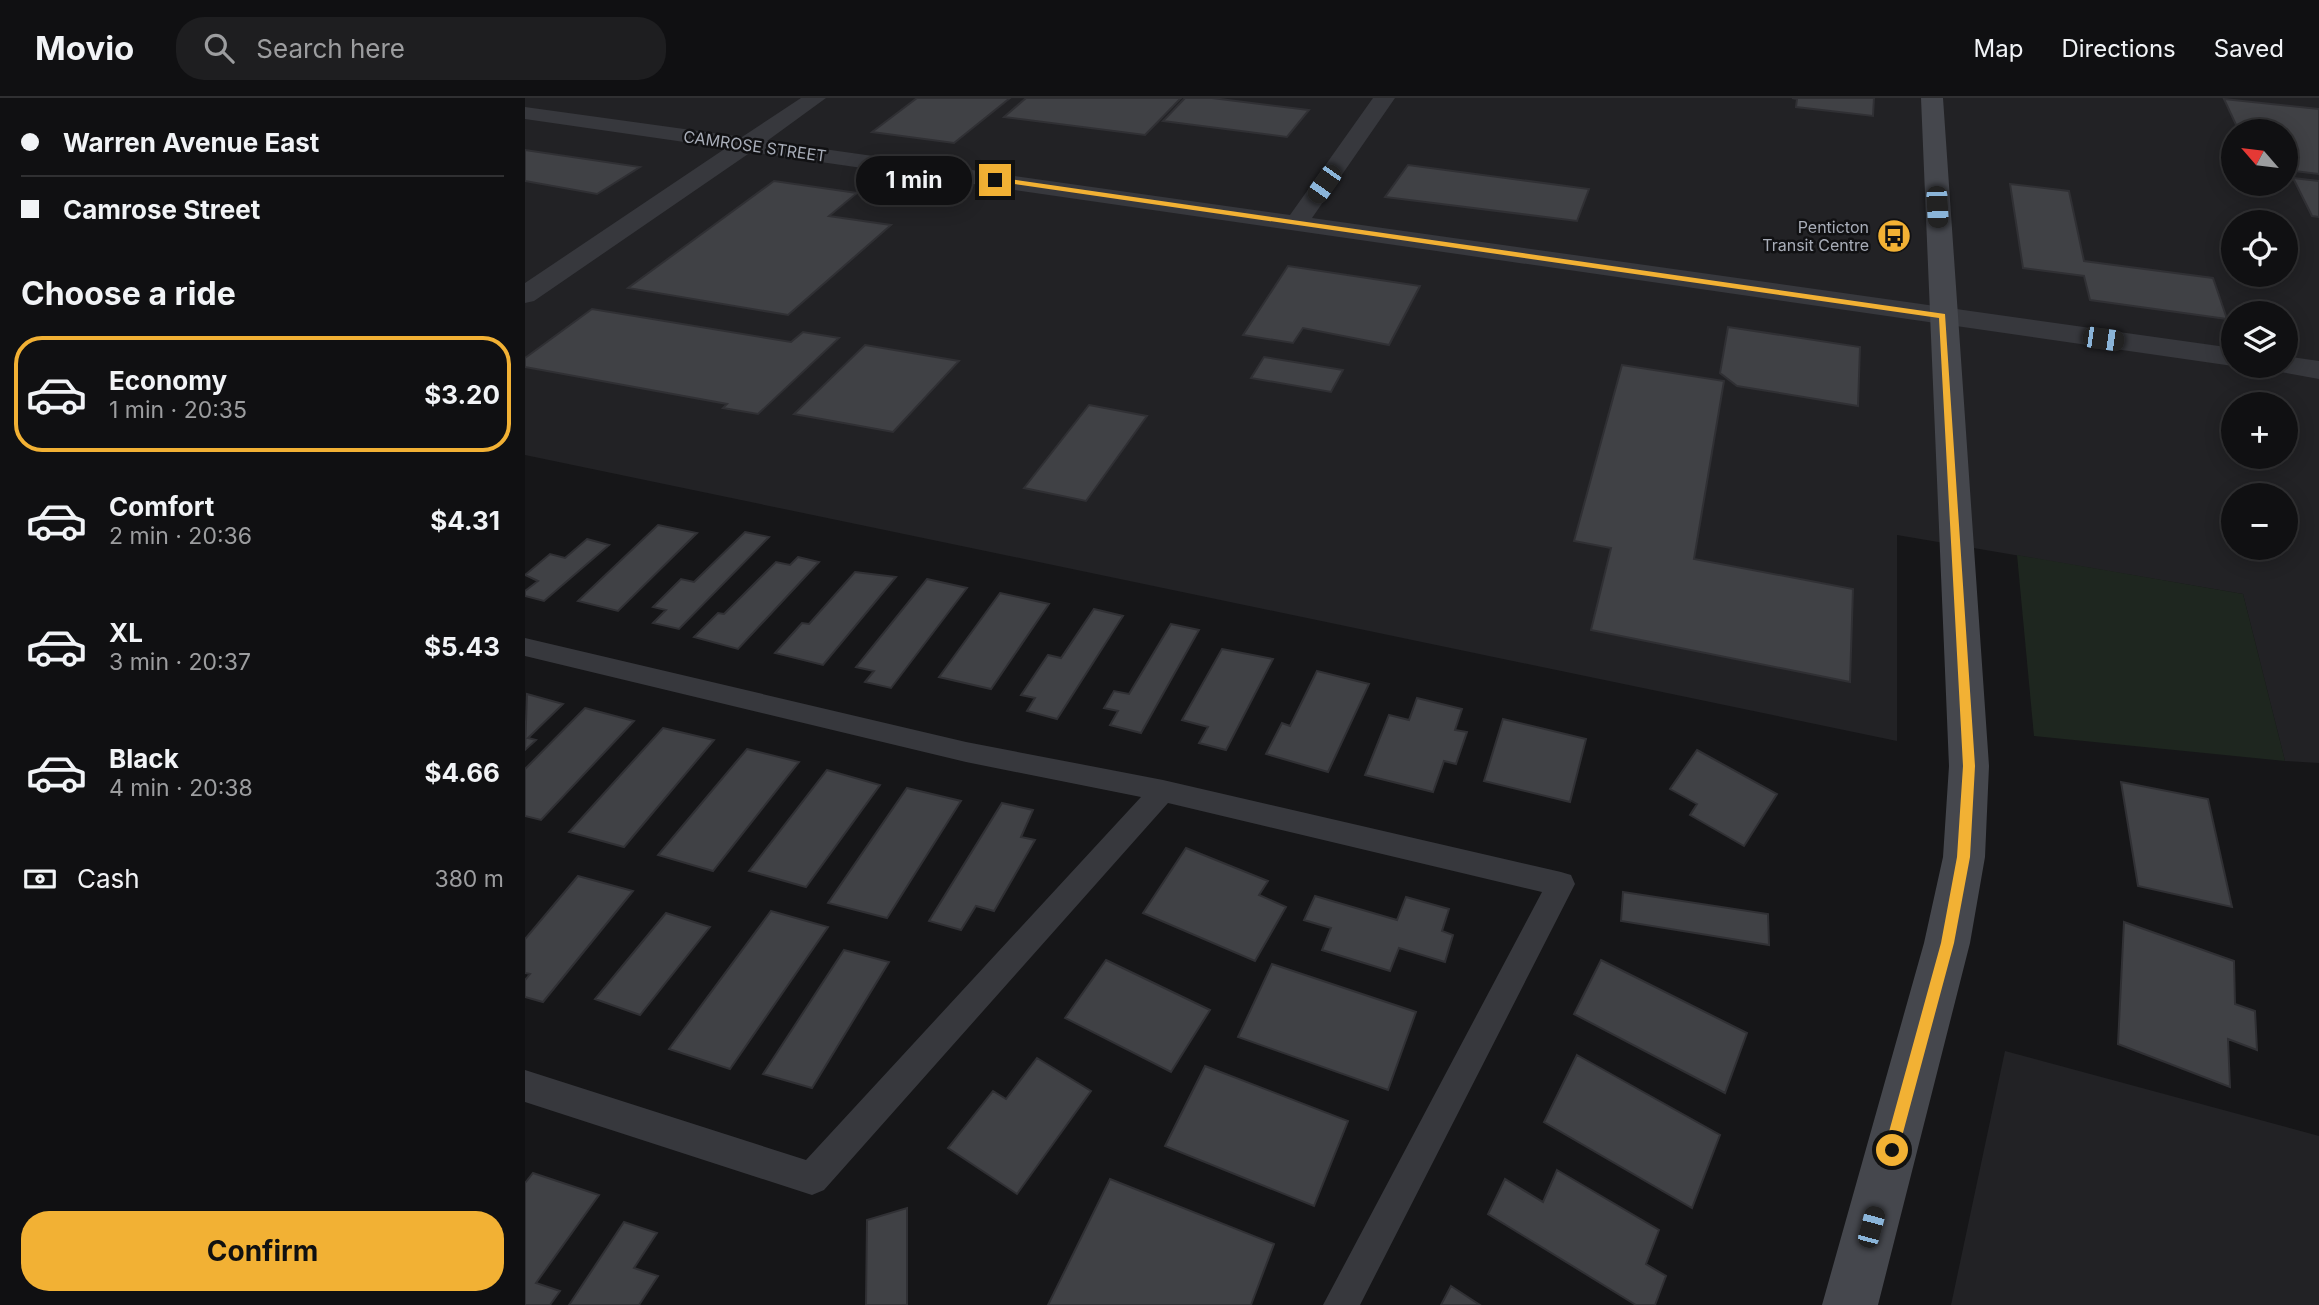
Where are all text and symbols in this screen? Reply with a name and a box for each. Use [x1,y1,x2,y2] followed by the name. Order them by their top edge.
[176,17,666,80] search box
[35,28,134,68] text: Movio
[200,29,238,67] icon: search
[256,33,405,64] text: Search here
[1974,34,2023,63] text: Map
[2061,34,2176,63] text: Directions
[2214,34,2284,63] text: Saved
[2221,119,2298,196] north arrow
[2221,119,2298,560] map controls
[682,126,828,166] street label: CAMROSE STREET
[63,127,319,158] text: Warren Avenue East
[855,155,971,204] callout: 1 min
[1304,161,1345,207] car
[979,164,1011,196] route end
[886,166,942,194] text: 1 min
[1926,185,1949,229] car
[63,194,260,225] text: Camrose Street
[2221,210,2298,287] button: locate
[1762,217,1869,255] place label: Penticton Transit Centre
[1875,217,1913,255] bus stop icon: Penticton Transit Centre
[21,274,236,313] text: Choose a ride
[2221,301,2298,378] button: layers
[2081,326,2126,352] car
[25,363,88,426] icon: car
[109,365,227,396] text: Economy
[424,379,500,410] text: $3.20
[2221,392,2298,469] button: +
[109,396,247,424] text: 1 min · 20:35
[2221,483,2298,560] button: −
[25,489,88,552] icon: car
[109,491,214,522] text: Comfort
[430,505,500,536] text: $4.31
[109,522,252,550] text: 2 min · 20:36
[25,615,88,678] icon: car
[109,617,143,648] text: XL
[424,631,500,662] text: $5.43
[109,648,251,676] text: 3 min · 20:37
[25,741,88,804] icon: car
[109,743,179,774] text: Black
[425,757,500,788] text: $4.66
[109,774,253,802] text: 4 min · 20:38
[21,860,59,898] icon: cash
[77,863,140,894] text: Cash
[434,865,504,893] text: 380 m
[1876,1134,1908,1166] route start
[1856,1204,1887,1250] car
[21,1211,504,1291] button: Confirm

